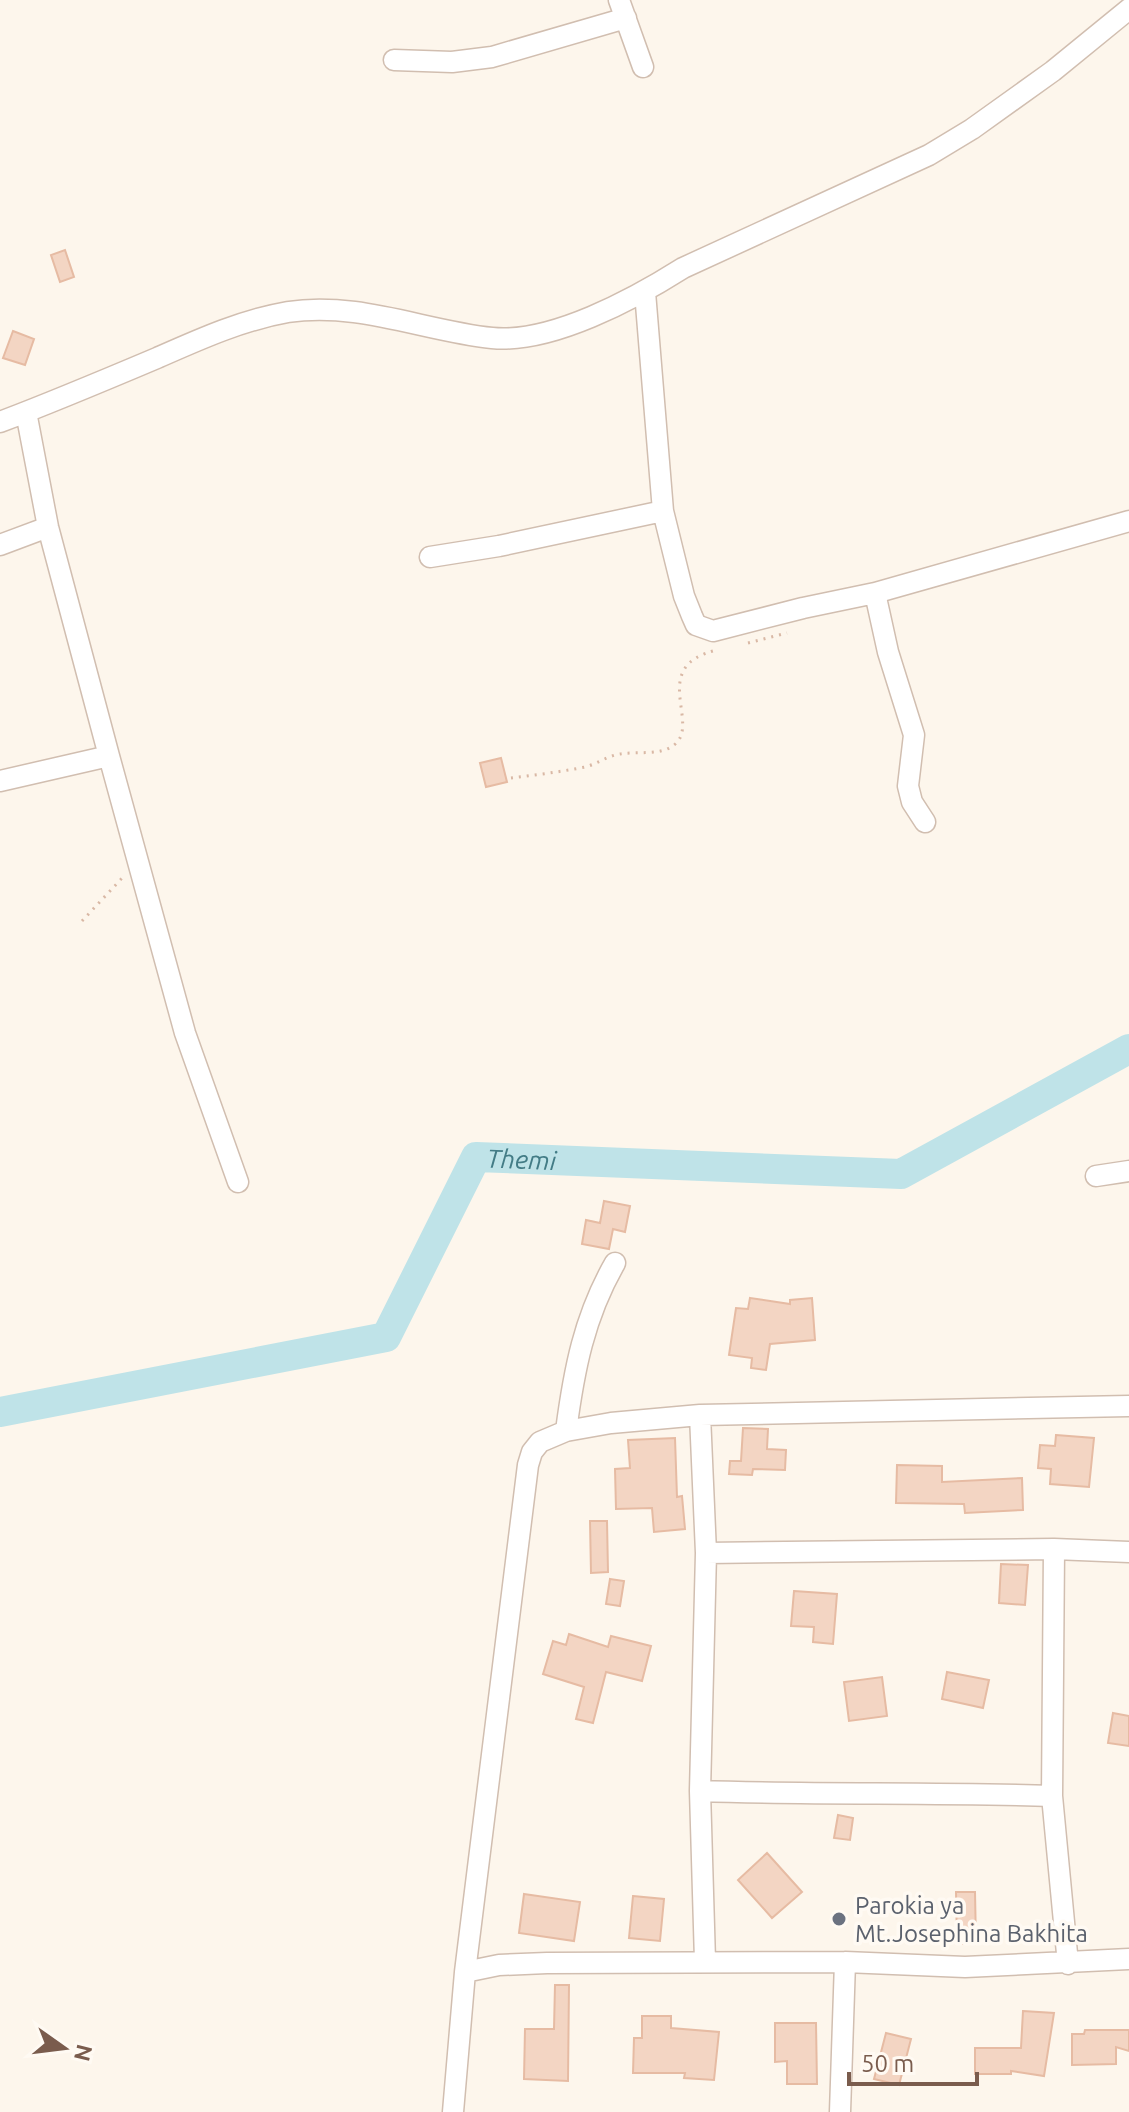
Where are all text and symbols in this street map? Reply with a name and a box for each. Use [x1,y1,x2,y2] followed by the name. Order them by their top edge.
[486,1143,559,1175] water label: Themi
[855,1892,1088,1947] place label: Parokia ya Mt.Josephina Bakhita
[830,1910,848,1928] marker: Parokia ya Mt.Josephina Bakhita
[24,2008,104,2088] north arrow
[849,2036,977,2086] scale bar
[70,2042,98,2064] text: N
[861,2050,914,2077] text: 50 m

